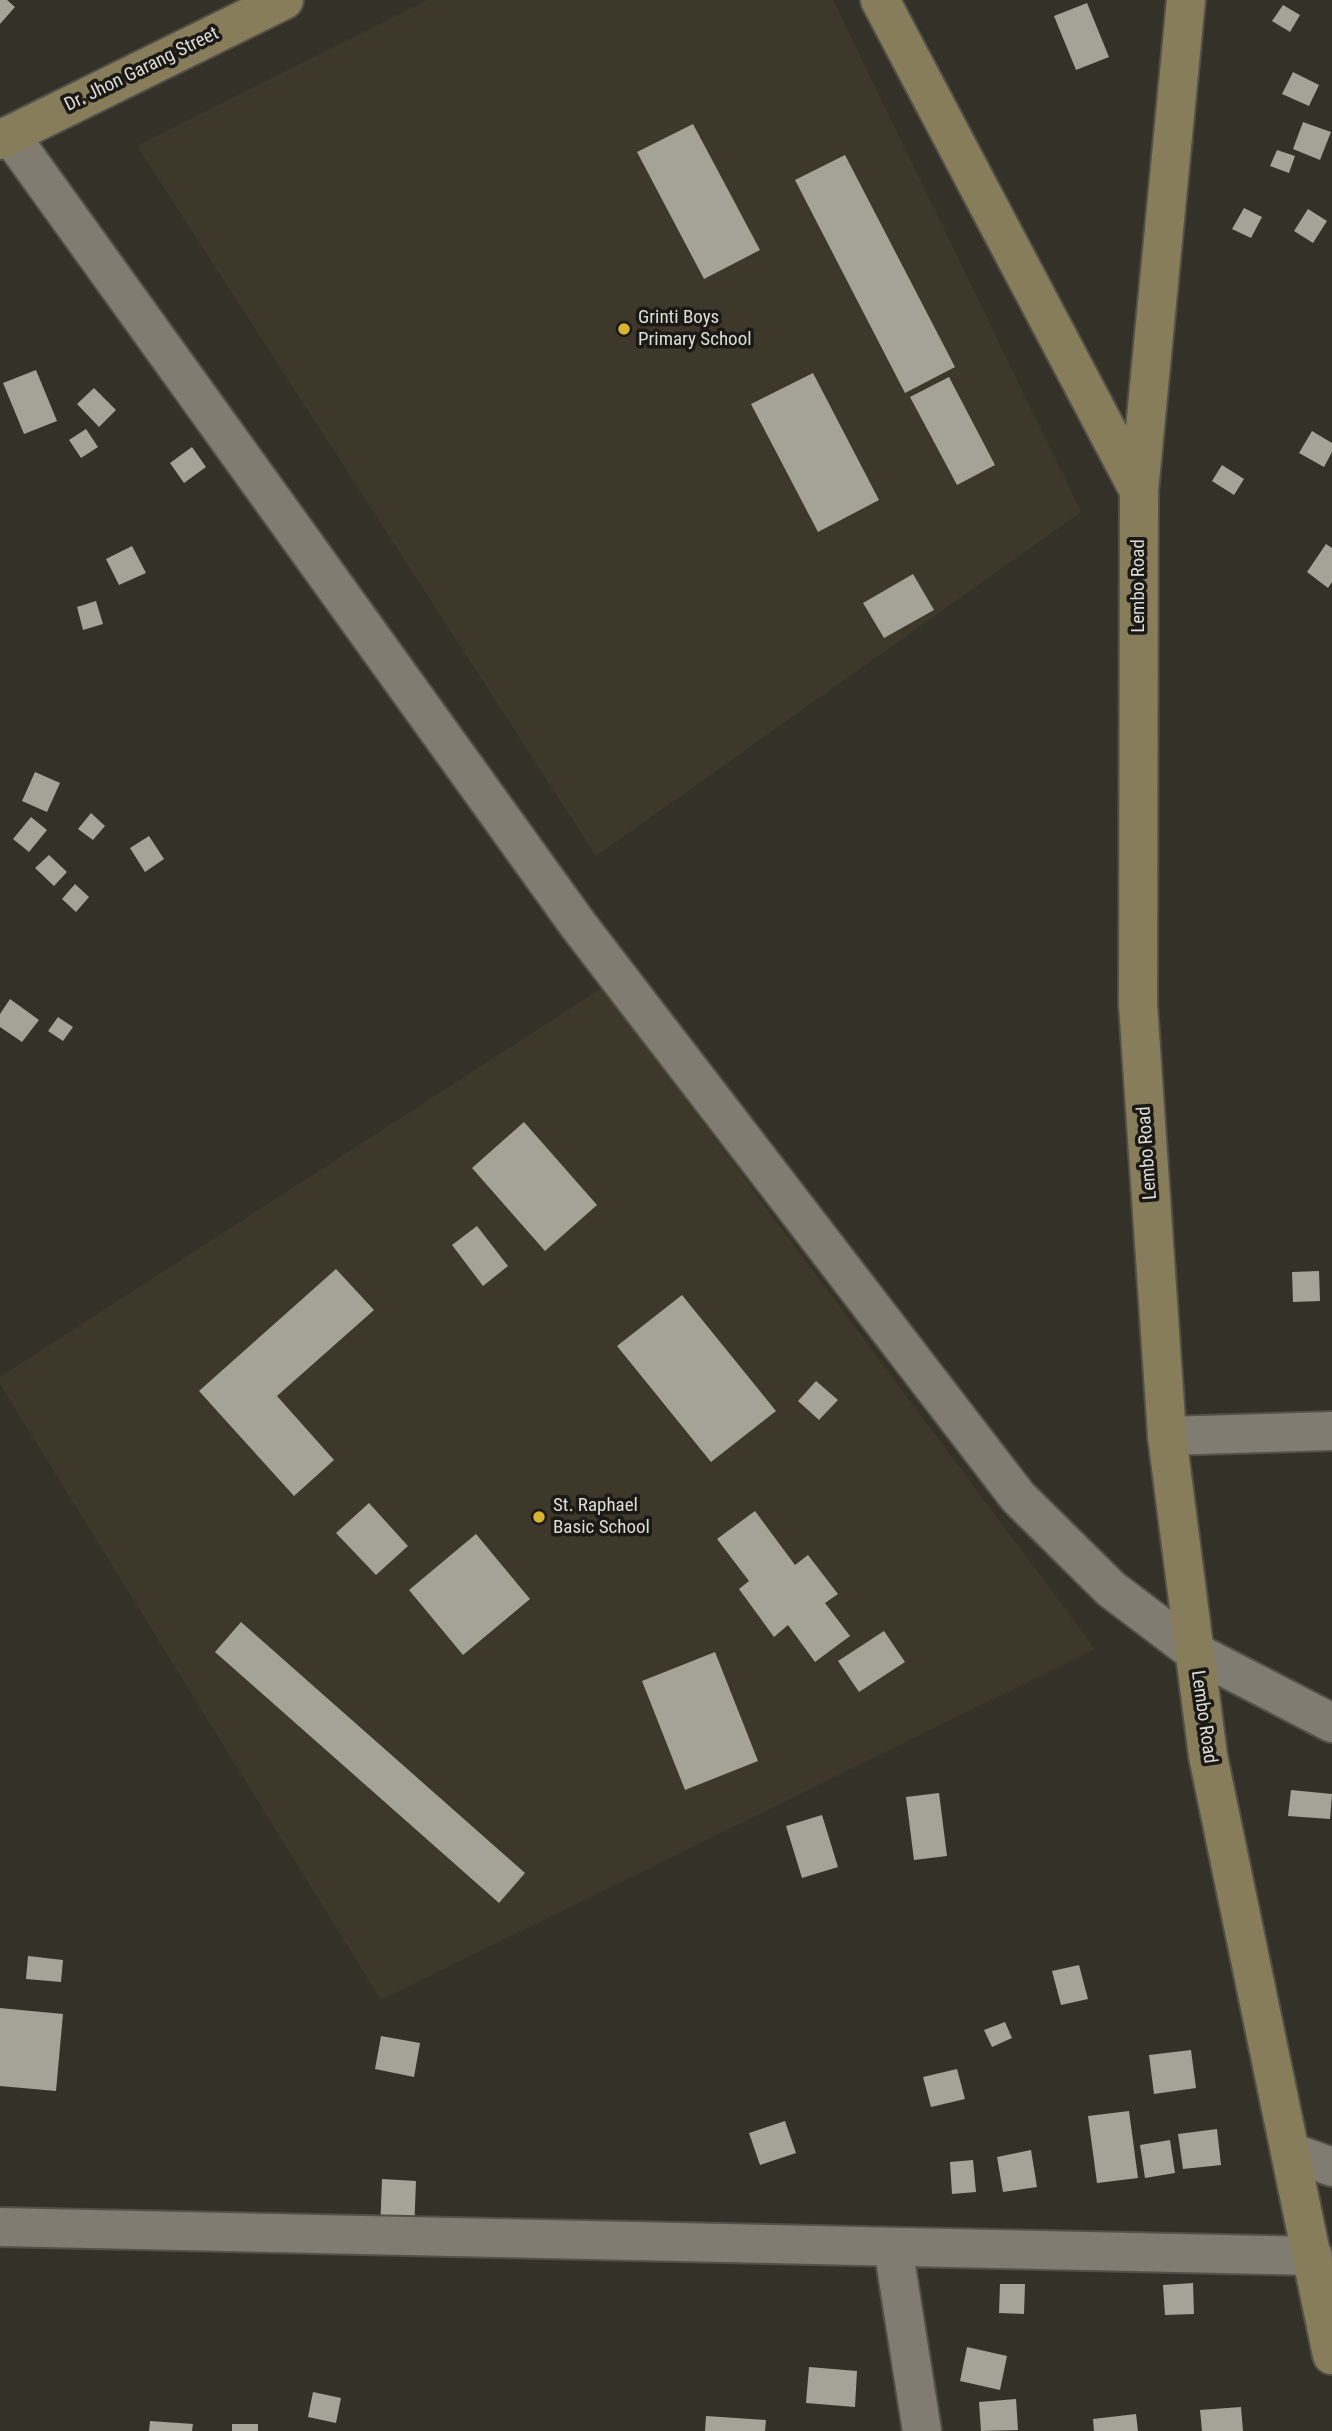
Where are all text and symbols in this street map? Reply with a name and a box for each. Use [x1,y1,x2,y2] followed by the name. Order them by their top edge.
[61,23,223,117] street label: Dr. Jhon Garang Street
[638,307,752,351] place label: Grinti Boys Primary School
[616,321,632,337] marker: Grinti Boys Primary School
[1128,539,1150,633] street label: Lembo Road
[1133,1105,1163,1201] street label: Lembo Road
[553,1495,650,1539] place label: St. Raphael Basic School
[531,1509,547,1525] marker: St. Raphael Basic School
[1185,1669,1221,1765] street label: Lembo Road

